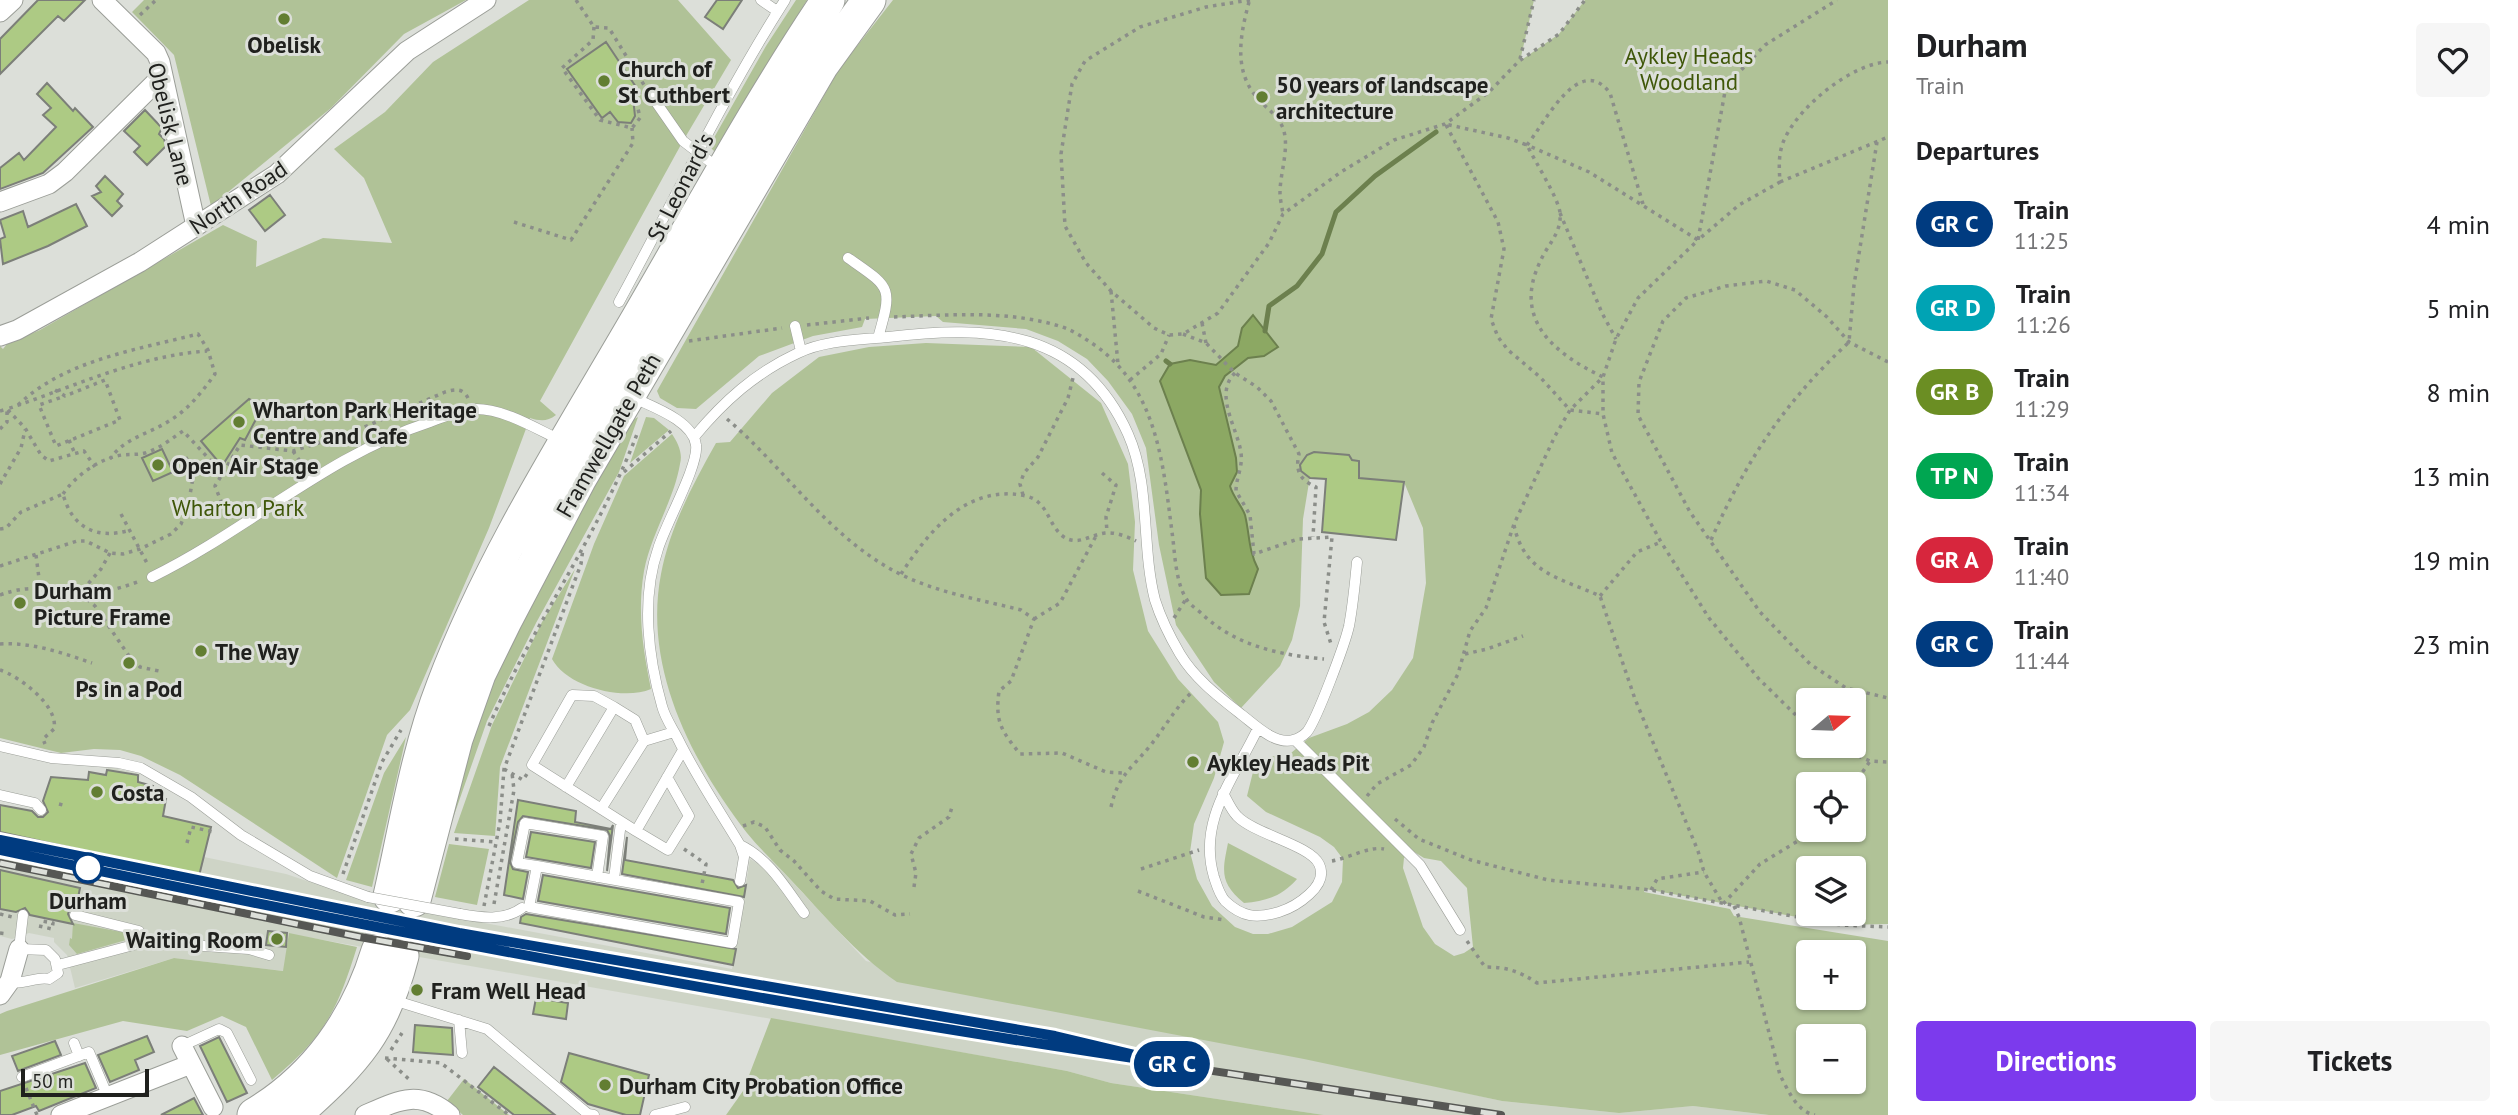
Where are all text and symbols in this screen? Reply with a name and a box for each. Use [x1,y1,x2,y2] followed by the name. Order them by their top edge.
[276,11,292,27] marker: Obelisk
[1916,23,2028,66] text: Durham
[2416,23,2490,97] button: heart
[247,30,321,59] place label: Obelisk
[1625,41,1753,96] park label: Aykley Heads Woodland
[618,54,730,109] place label: Church of St Cuthbert
[142,59,200,189] street label: Obelisk Lane
[1276,70,1489,125] place label: 50 years of landscape architecture
[1916,71,1964,100] text: Train
[596,73,612,89] marker: Church of St Cuthbert
[1254,89,1270,105] marker: 50 years of landscape architecture
[640,128,720,246] street label: St Leonard's
[1916,134,2039,167] text: Departures
[184,154,292,240] street label: North Road
[2014,193,2069,226] text: Train
[1930,208,1979,239] text: GR C
[2427,208,2490,241] text: 4 min
[2014,226,2069,255] text: 11:25
[2016,277,2071,310] text: Train
[1930,292,1981,323] text: GR D
[2427,292,2490,325] text: 5 min
[2016,310,2071,339] text: 11:26
[549,348,667,522] street label: Framwellgate Peth
[2014,361,2070,394] text: Train
[1930,376,1979,407] text: GR B
[2427,376,2490,409] text: 8 min
[2014,394,2070,423] text: 11:29
[253,395,477,450] place label: Wharton Park Heritage Centre and Cafe
[231,414,247,430] marker: Wharton Park Heritage Centre and Cafe
[2014,445,2069,478] text: Train
[172,451,319,480] place label: Open Air Stage
[150,457,166,473] marker: Open Air Stage
[1930,460,1979,491] text: TP N
[2412,460,2490,493] text: 13 min
[2014,478,2069,507] text: 11:34
[172,493,304,522] park label: Wharton Park
[2014,529,2069,562] text: Train
[1930,544,1979,575] text: GR A
[2412,544,2490,577] text: 19 min
[2014,562,2069,591] text: 11:40
[34,576,171,631] place label: Durham Picture Frame
[12,595,28,611] marker: Durham Picture Frame
[2014,613,2069,646] text: Train
[1930,628,1979,659] text: GR C
[2412,628,2490,661] text: 23 min
[215,637,300,666] place label: The Way
[193,643,209,659] marker: The Way
[2014,646,2069,675] text: 11:44
[121,655,137,671] marker: Ps in a Pod
[76,674,182,703] place label: Ps in a Pod
[1796,688,1866,758] north arrow
[1796,688,1866,1094] map controls
[1207,748,1369,777] place label: Aykley Heads Pit
[1185,754,1201,770] marker: Aykley Heads Pit
[1796,772,1866,842] button: locate
[111,778,165,807] place label: Costa
[89,784,105,800] marker: Costa
[73,853,103,883] marker: Durham
[1796,856,1866,926] button: layers
[49,886,127,915] place label: Durham
[126,925,263,954] place label: Waiting Room
[269,931,285,947] marker: Waiting Room
[1796,940,1866,1010] button: +
[431,976,586,1005] place label: Fram Well Head
[409,982,425,998] marker: Fram Well Head
[1916,1021,2196,1101] button: Directions
[2210,1021,2490,1101] button: Tickets
[1796,1024,1866,1094] button: −
[1123,1041,1221,1087] line badge: GR C
[1148,1048,1196,1079] text: GR C
[21,1066,149,1098] scale bar
[32,1069,73,1093] text: 50 m
[619,1071,903,1100] place label: Durham City Probation Office
[597,1077,613,1093] marker: Durham City Probation Office

